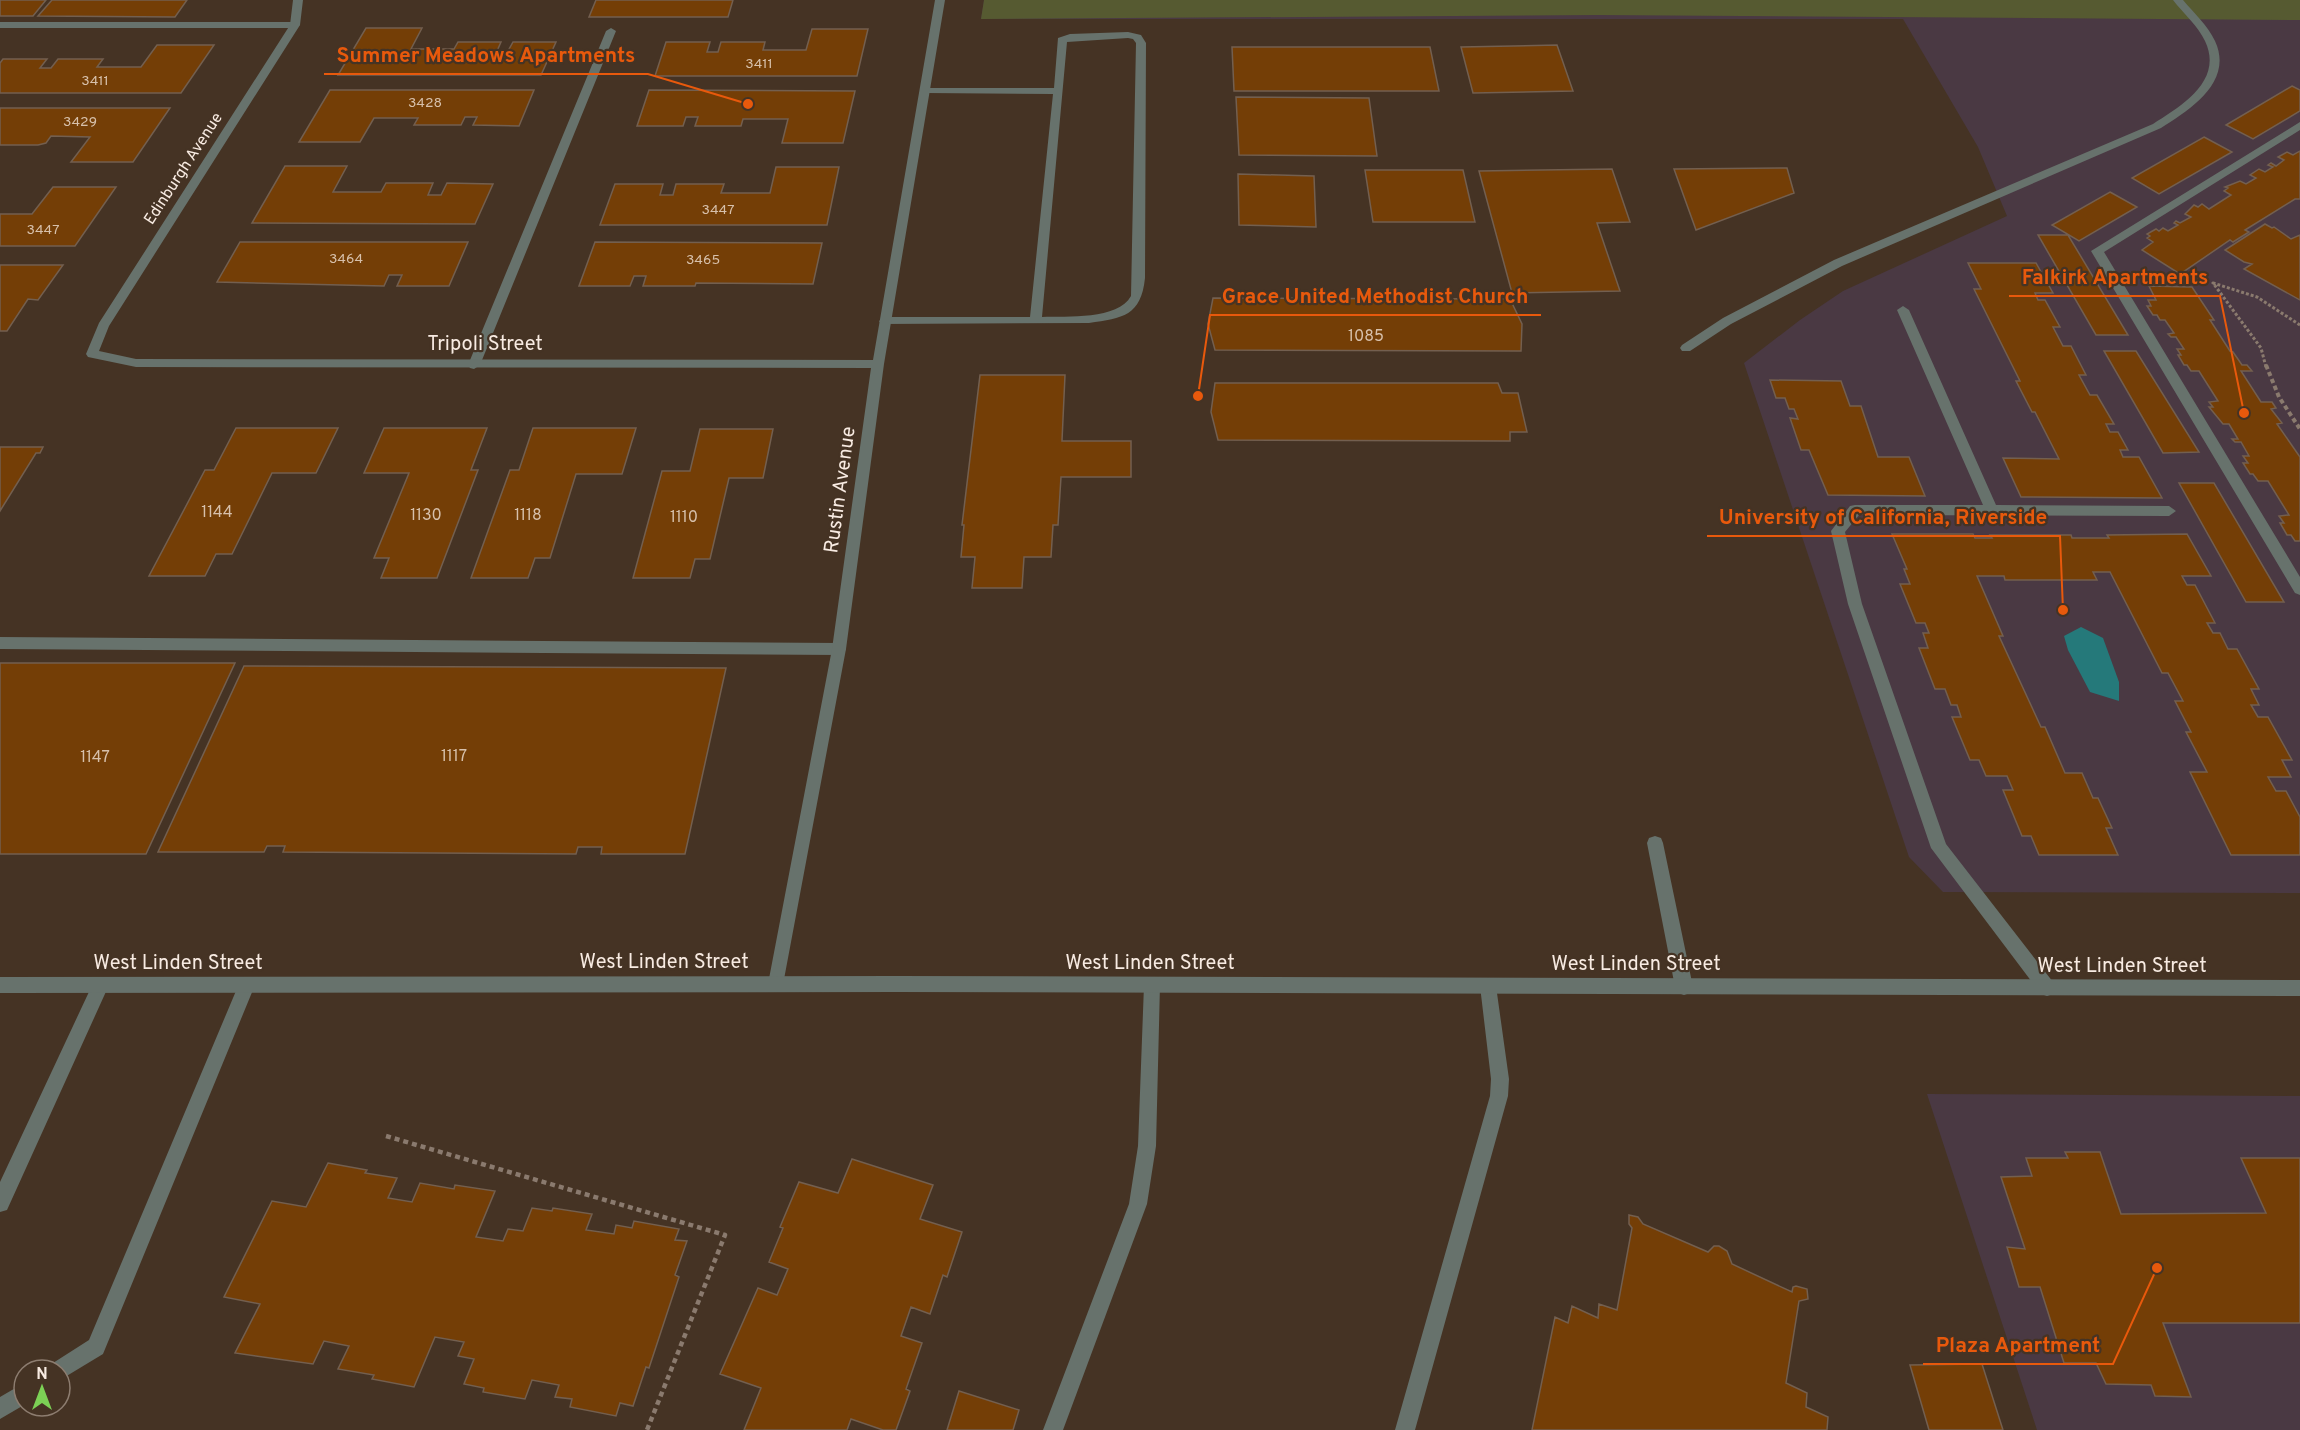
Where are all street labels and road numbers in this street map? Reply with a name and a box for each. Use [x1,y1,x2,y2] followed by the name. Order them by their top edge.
[140,109,228,229] street label: Edinburgh Avenue
[427,332,543,358] street label: Tripoli Street
[819,425,863,555] street label: Rustin Avenue
[579,950,749,976] street label: West Linden Street
[93,951,263,977] street label: West Linden Street
[1065,951,1235,977] street label: West Linden Street
[1551,952,1721,978] street label: West Linden Street
[2037,954,2207,980] street label: West Linden Street

